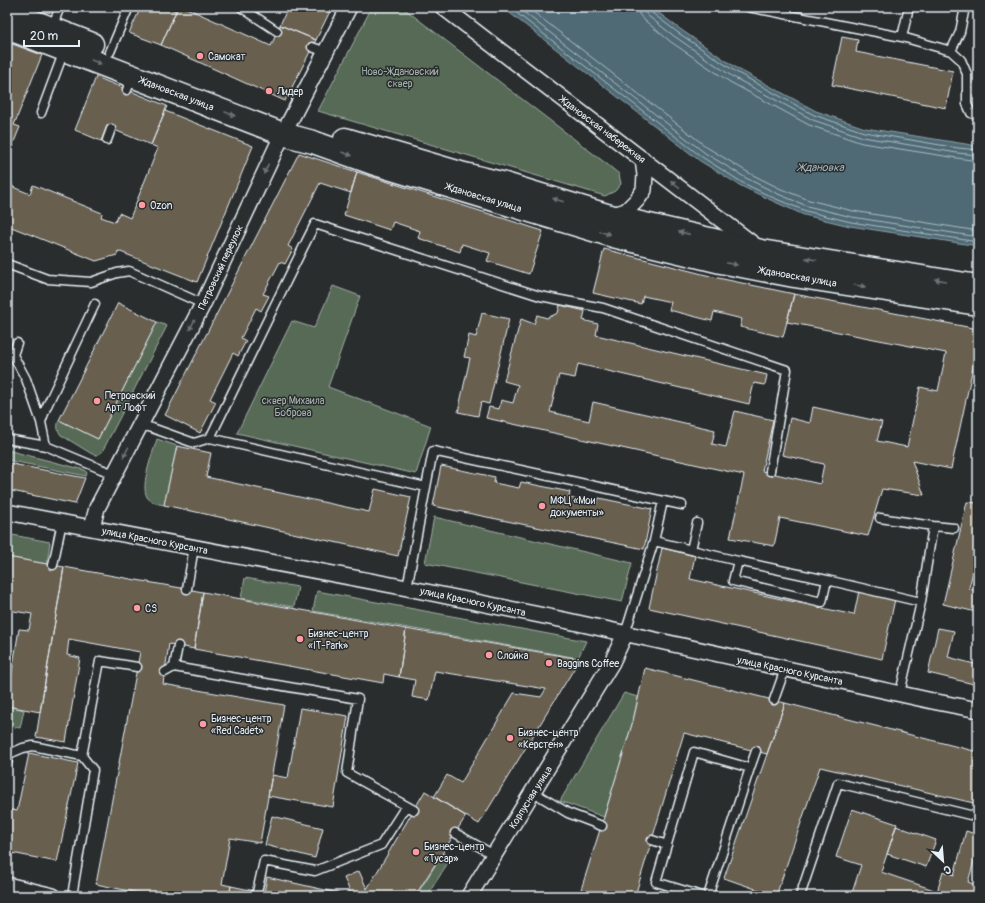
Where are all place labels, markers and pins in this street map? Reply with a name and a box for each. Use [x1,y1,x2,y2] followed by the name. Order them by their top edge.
[195,51,205,61] marker: Самокат
[208,51,246,63] place label: Самокат
[264,86,274,96] marker: Лидер
[276,86,303,98] place label: Лидер
[137,200,147,210] marker: Ozon
[150,200,173,212] place label: Ozon
[105,390,156,414] place label: Петровский Арт Лофт
[92,396,102,406] marker: Петровский Арт Лофт
[550,495,604,519] place label: МФЦ «Мои документы»
[537,501,547,511] marker: МФЦ «Мои документы»
[132,603,142,613] marker: CS
[145,603,157,615] place label: CS
[308,628,369,652] place label: Бизнес-центр «IT-Park»
[295,634,305,644] marker: Бизнес-центр «IT-Park»
[484,650,494,660] marker: Слойка
[497,650,529,662] place label: Слойка
[544,658,554,668] marker: Baggins Coffee
[557,658,619,670] place label: Baggins Coffee
[211,713,272,737] place label: Бизнес-центр «Red Cadet»
[198,719,208,729] marker: Бизнес-центр «Red Cadet»
[518,727,579,751] place label: Бизнес-центр «Керстен»
[505,733,515,743] marker: Бизнес-центр «Керстен»
[424,841,485,865] place label: Бизнес-центр «Тусар»
[411,847,421,857] marker: Бизнес-центр «Тусар»

